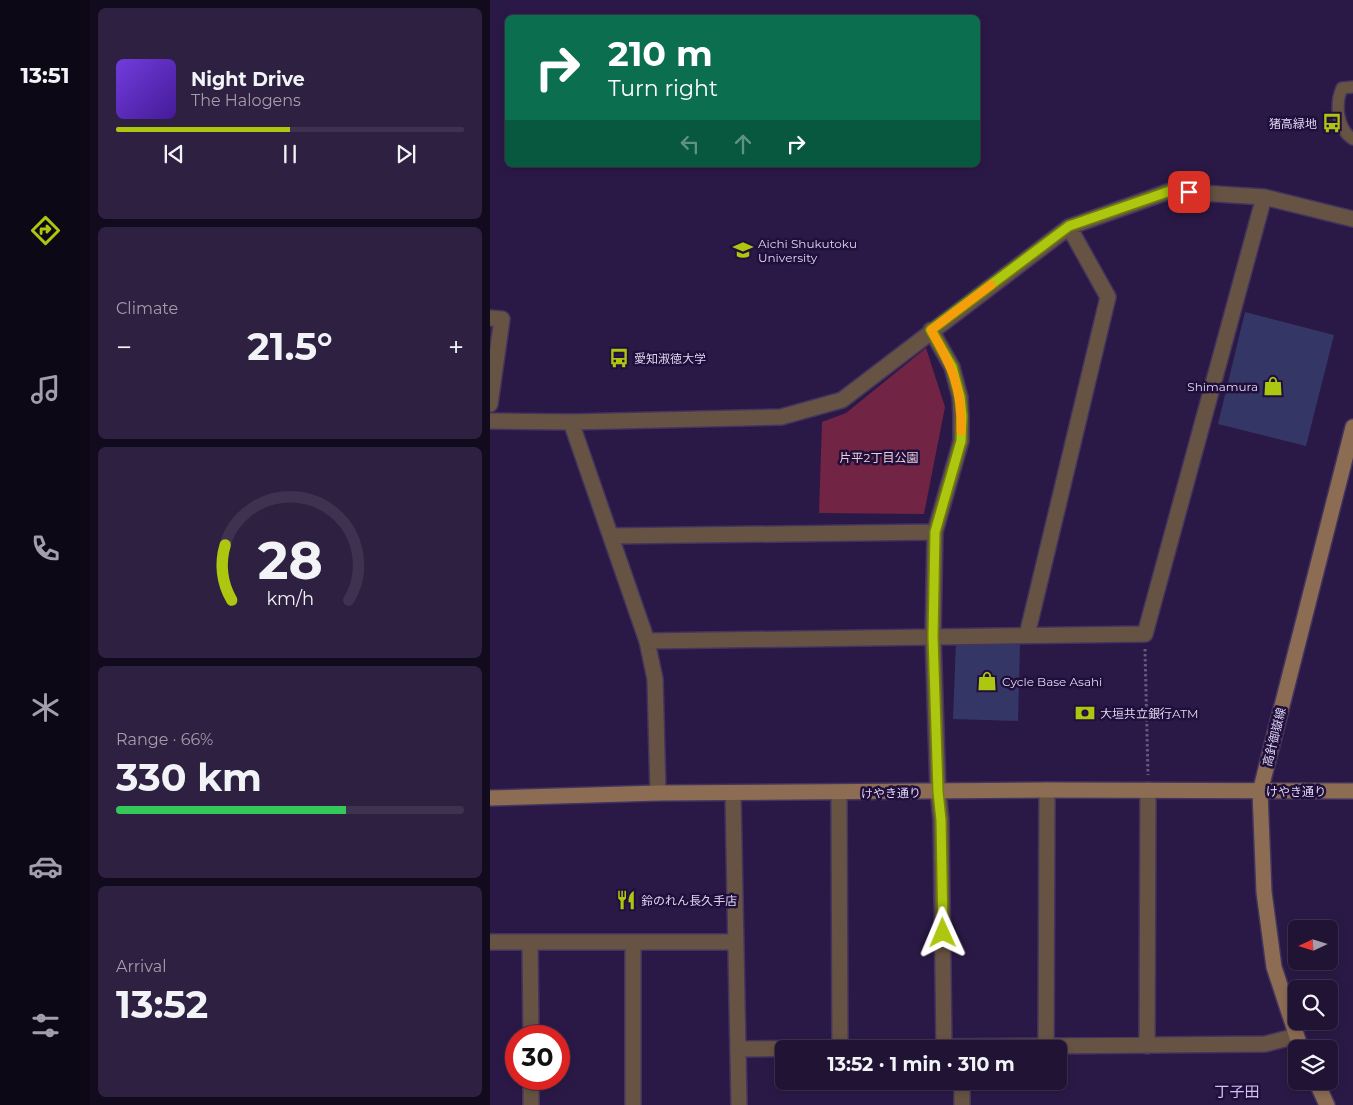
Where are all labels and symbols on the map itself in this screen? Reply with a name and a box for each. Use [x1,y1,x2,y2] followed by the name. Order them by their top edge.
[1321,112,1343,134] bus stop icon: 猪高緑地
[1269,116,1317,131] place label: 猪高緑地
[1168,171,1210,213] pin
[758,236,857,265] place label: Aichi Shukutoku University
[732,239,754,261] school or university icon: Aichi Shukutoku University
[608,347,630,369] bus stop icon: 愛知淑徳大学
[634,351,706,366] place label: 愛知淑徳大学
[1262,375,1284,397] shop icon: Shimamura
[1187,379,1258,394] place label: Shimamura
[840,450,918,465] park label: 片平2丁目公園
[976,670,998,692] shop icon: Cycle Base Asahi
[1002,674,1102,689] place label: Cycle Base Asahi
[1074,702,1096,724] bank icon: 大垣共立銀行ATM
[1100,706,1199,721] place label: 大垣共立銀行ATM
[1259,706,1289,768] street label: 高針御嶽線
[1266,784,1326,799] street label: けやき通り
[861,785,921,801] street label: けやき通り
[615,889,637,911] restaurant icon: 鈴のれん長久手店
[641,893,737,908] place label: 鈴のれん長久手店
[916,906,968,958] position arrow
[1288,920,1338,970] north arrow
[505,1025,570,1090] speed limit sign: 30
[1214,1082,1260,1101] district label: 丁子田

